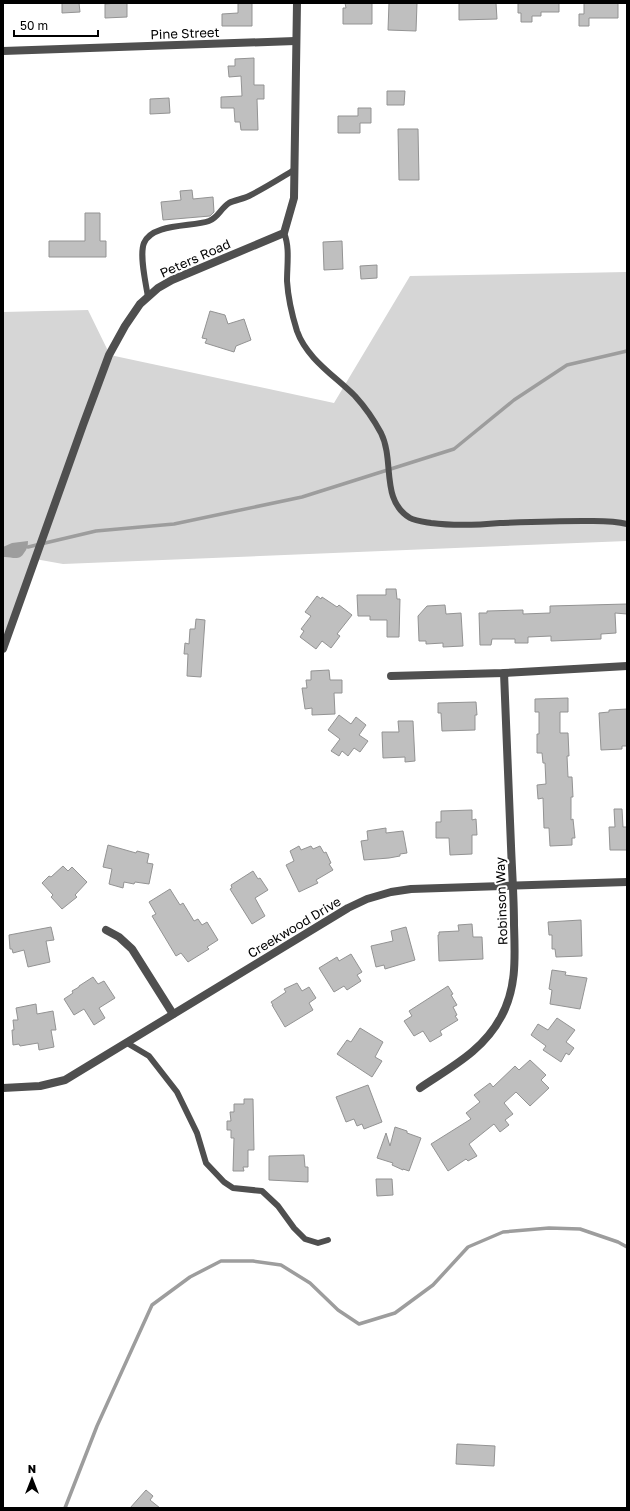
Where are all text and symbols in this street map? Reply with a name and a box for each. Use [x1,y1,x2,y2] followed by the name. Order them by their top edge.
[14,12,98,38] scale bar
[20,18,48,33] text: 50 m
[150,24,220,42] street label: Pine Street
[157,235,233,281] street label: Peters Road
[491,856,511,945] street label: Robinson Way
[245,893,343,961] street label: Creekwood Drive
[12,1459,52,1499] north arrow
[28,1462,36,1475] text: N

